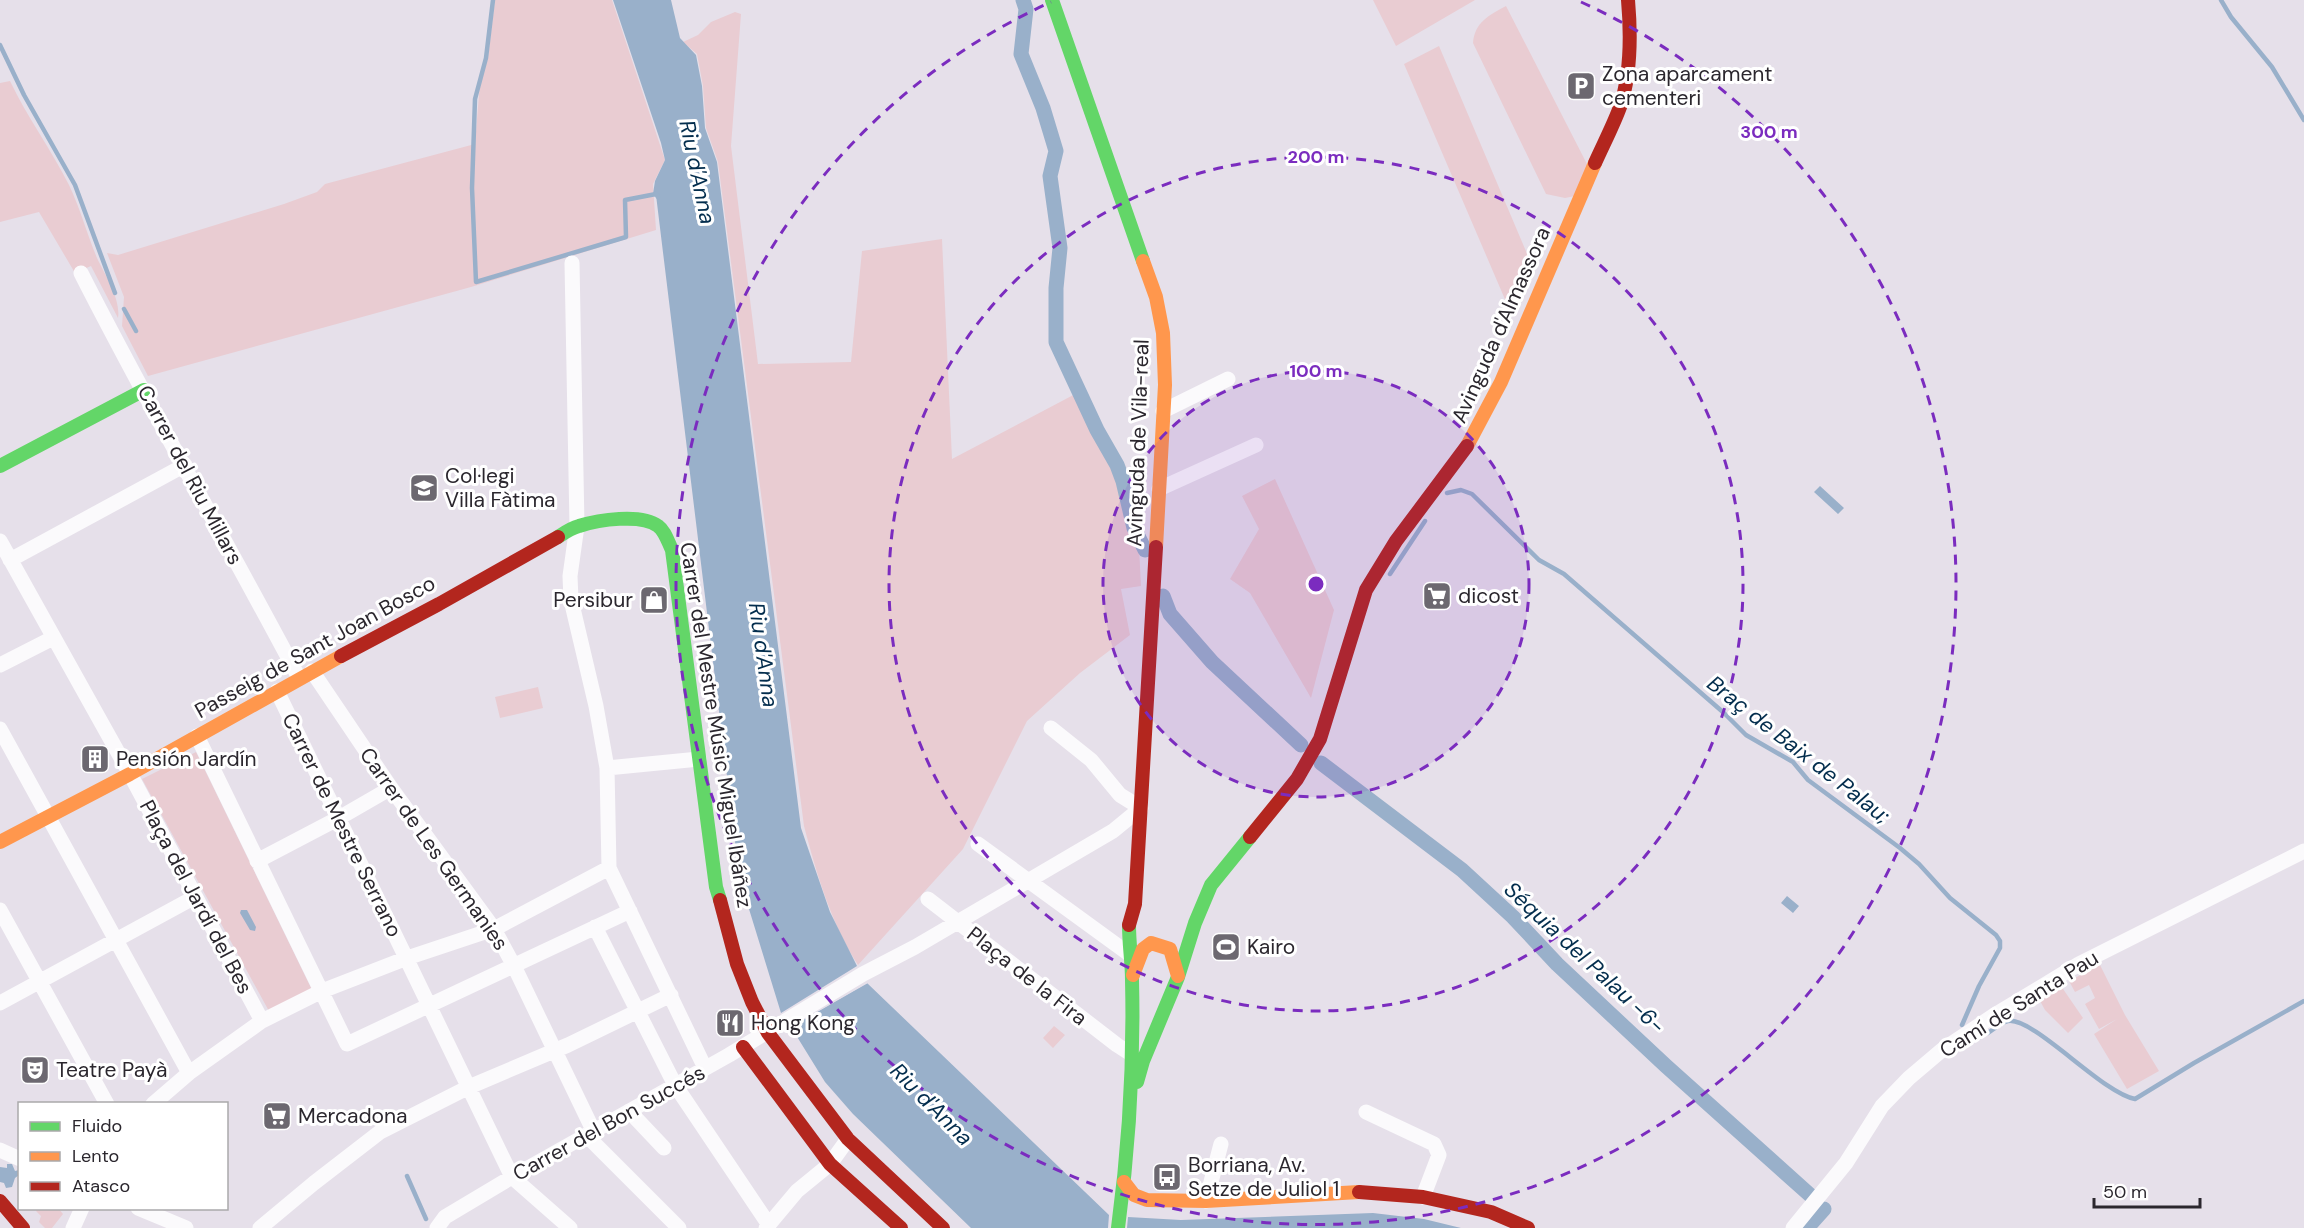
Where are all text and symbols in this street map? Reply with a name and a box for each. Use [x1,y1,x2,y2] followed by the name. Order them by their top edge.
[1602,60,1773,112] place label: Zona aparcament cementeri
[1565,70,1597,102] parking icon: Zona aparcament cementeri
[672,117,723,227] water label: Riu d'Anna
[1740,120,1798,144] text: 300 m
[1288,145,1344,169] text: 200 m
[1445,223,1557,427] street label: Avinguda d'Almassora
[1120,339,1156,547] street label: Avinguda de Vila-real
[1289,359,1343,383] text: 100 m
[131,380,249,570] street label: Carrer del Riu Millars
[445,462,556,514] place label: Col·legi Villa Fàtima
[408,472,440,504] school or university icon: Col·legi Villa Fàtima
[673,540,759,910] street label: Carrer del Mestre Músic Miguel Ibáñez
[190,569,440,725] street label: Passeig de Sant Joan Bosco
[1306,574,1326,594] centre of rings
[1421,580,1453,612] supermarket icon: dicost
[1458,582,1519,610] place label: dicost
[638,584,670,616] shop icon: Persibur
[553,586,633,614] place label: Persibur
[742,601,785,709] water label: Riu d'Anna
[1701,669,1896,830] water label: Braç de Baix de Palau;
[276,708,408,942] street label: Carrer de Mestre Serrano
[353,742,515,956] street label: Carrer de Les Germanies
[79,743,111,775] building icon: Pensión Jardín
[116,745,256,773] place label: Pensión Jardín
[133,795,259,999] street label: Plaça del Jardí del Bes
[1498,875,1671,1040] water label: Séquia del Palau -6-
[961,920,1093,1032] street label: Plaça de la Fira
[1210,931,1242,963] sports icon: Kairo
[1247,933,1295,961] place label: Kairo
[1934,944,2104,1064] street label: Camí de Santa Pau
[714,1007,746,1039] restaurant icon: Hong Kong
[751,1009,855,1037] place label: Hong Kong
[19,1054,51,1086] theatre icon: Teatre Payà
[56,1056,167,1084] place label: Teatre Payà
[884,1057,979,1152] water label: Riu d'Anna
[508,1058,710,1188] street label: Carrer del Bon Succés
[261,1100,293,1132] supermarket icon: Mercadona
[18,1102,228,1210] legend
[298,1102,408,1130] place label: Mercadona
[72,1114,122,1138] text: Fluido
[72,1144,119,1168] text: Lento
[1188,1151,1339,1203] place label: Borriana, Av. Setze de Juliol 1
[1151,1161,1183,1193] bus stop icon: Borriana, Av. Setze de Juliol 1
[2094,1171,2200,1209] scale bar
[72,1174,130,1198] text: Atasco
[2103,1180,2147,1204] text: 50 m

